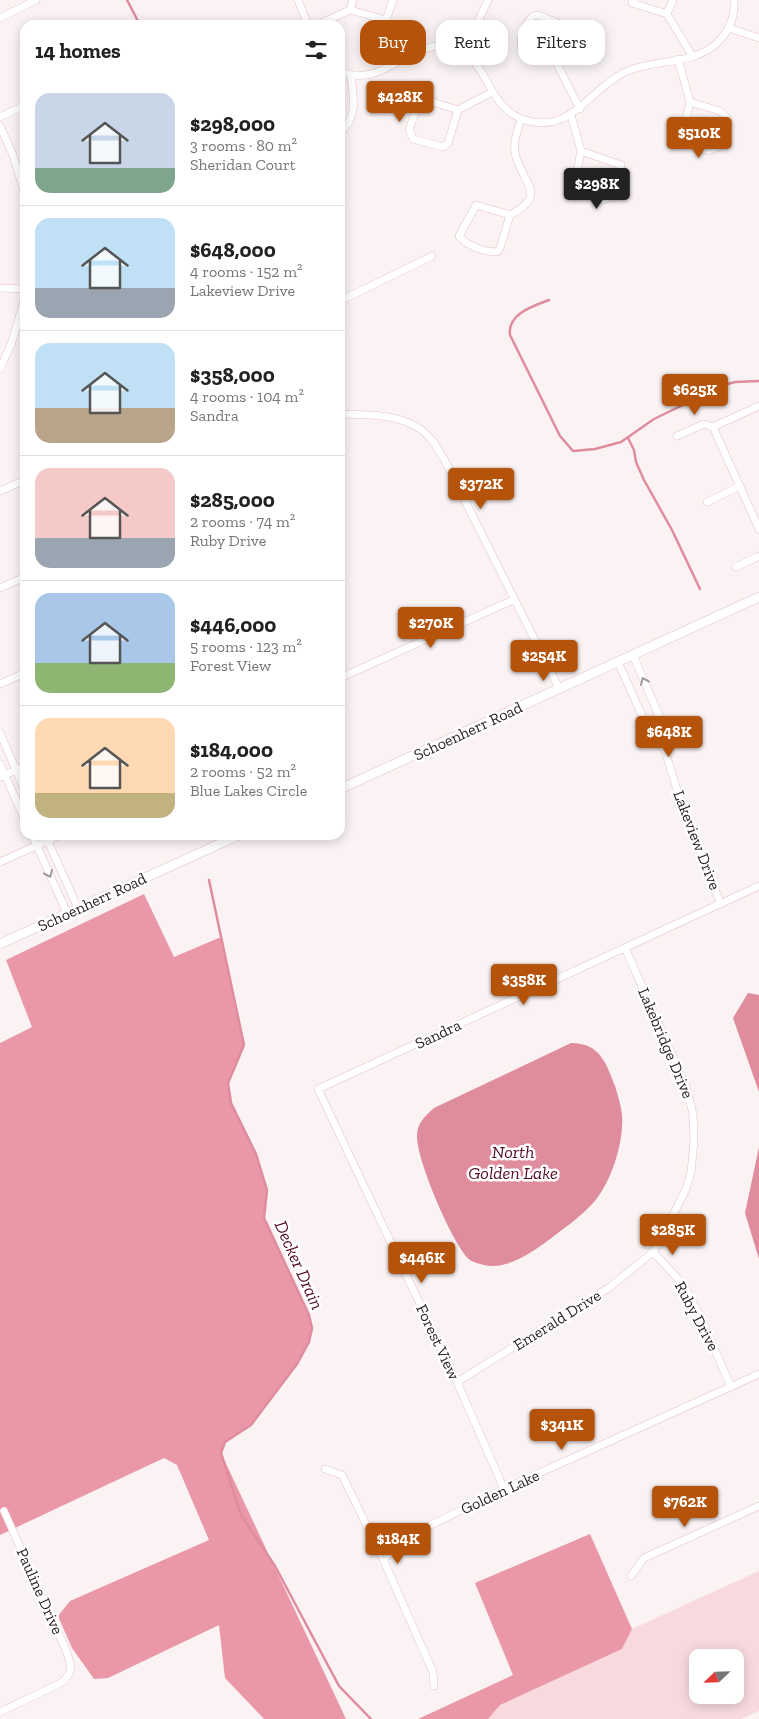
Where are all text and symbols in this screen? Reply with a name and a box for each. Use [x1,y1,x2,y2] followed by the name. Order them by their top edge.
[360,20,426,65] chip: Buy
[436,20,508,65] chip: Rent
[518,20,605,65] chip: Filters
[302,36,330,64] icon: filters
[35,38,121,63] text: 14 homes
[365,80,435,123] pin: $428K
[378,87,422,106] text: $428K
[190,111,275,136] text: $298,000
[75,113,135,173] icon: home
[664,116,734,159] pin: $510K
[678,123,720,142] text: $510K
[190,136,297,155] text: 3 rooms · 80 m²
[190,155,296,174] text: Sheridan Court
[562,168,632,210] pin: $298K
[575,174,619,193] text: $298K
[190,237,276,262] text: $648,000
[75,238,135,298] icon: home
[190,262,303,281] text: 4 rooms · 152 m²
[190,281,295,300] text: Lakeview Drive
[190,362,275,387] text: $358,000
[75,363,135,423] icon: home
[660,374,730,416] pin: $625K
[673,380,717,399] text: $625K
[190,387,304,406] text: 4 rooms · 104 m²
[190,406,239,425] text: Sandra
[446,468,516,510] pin: $372K
[459,474,503,493] text: $372K
[190,487,275,512] text: $285,000
[75,488,135,548] icon: home
[190,512,295,531] text: 2 rooms · 74 m²
[190,531,266,550] text: Ruby Drive
[396,606,466,649] pin: $270K
[190,612,276,637] text: $446,000
[75,613,135,673] icon: home
[409,613,453,632] text: $270K
[190,637,302,656] text: 5 rooms · 123 m²
[509,640,579,682] pin: $254K
[522,646,566,665] text: $254K
[190,656,271,675] text: Forest View
[640,677,651,686] one-way arrow
[411,697,525,764] street label: Schoenherr Road
[634,716,704,758] pin: $648K
[647,722,691,741] text: $648K
[190,737,273,762] text: $184,000
[75,738,135,798] icon: home
[190,762,296,781] text: 2 rooms · 52 m²
[190,781,307,800] text: Blue Lakes Circle
[669,788,725,892] street label: Lakeview Drive
[35,868,149,935] street label: Schoenherr Road
[43,869,54,878] one-way arrow
[489,964,559,1006] pin: $358K
[502,970,546,989] text: $358K
[634,985,698,1101] street label: Lakebridge Drive
[412,1015,464,1053] street label: Sandra
[468,1141,558,1184] water label: North Golden Lake
[638,1214,708,1256] pin: $285K
[270,1217,328,1313] water label: Decker Drain
[651,1220,695,1239] text: $285K
[387,1242,457,1284] pin: $446K
[399,1248,445,1267] text: $446K
[671,1278,723,1354] street label: Ruby Drive
[510,1286,604,1354] street label: Emerald Drive
[412,1301,464,1384] street label: Forest View
[527,1408,597,1451] pin: $341K
[541,1415,583,1434] text: $341K
[458,1466,542,1518] street label: Golden Lake
[650,1486,720,1528] pin: $762K
[663,1492,707,1511] text: $762K
[363,1522,433,1565] pin: $184K
[377,1529,419,1548] text: $184K
[13,1545,67,1637] street label: Pauline Drive
[689,1649,744,1704] north arrow
[689,1649,744,1704] map controls

